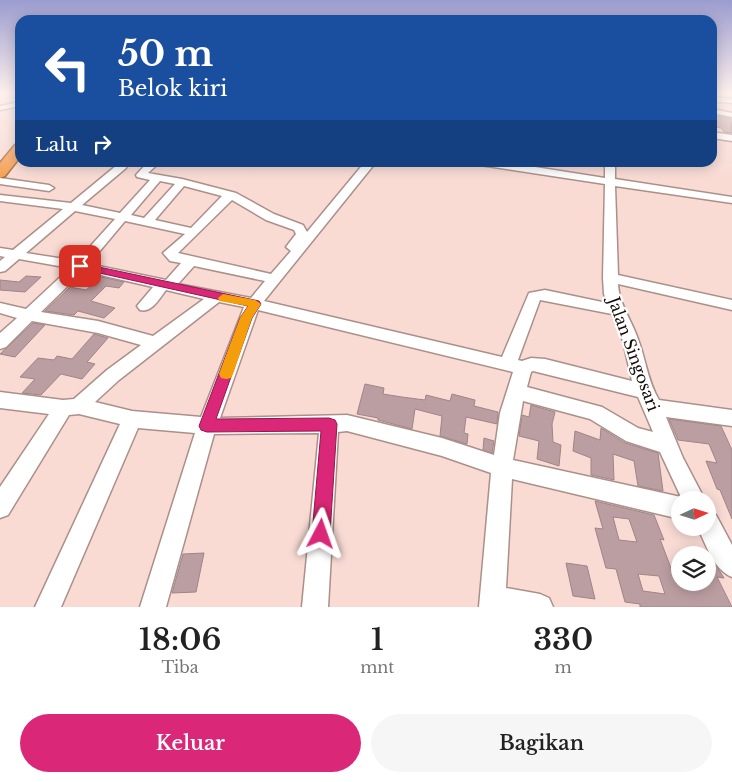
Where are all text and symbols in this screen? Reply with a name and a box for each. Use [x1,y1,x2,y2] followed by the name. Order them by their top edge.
[118,32,213,75] text: 50 m
[35,35,100,100] icon: left
[118,75,228,102] text: Belok kiri
[88,130,116,158] icon: right
[35,133,78,156] text: Lalu
[59,245,101,287] pin
[66,252,94,280] icon: arrive
[603,292,664,414] street label: Jalan Singosari
[671,491,716,536] north arrow
[671,491,716,591] map controls
[294,507,346,559] position arrow
[671,546,716,591] button: layers
[139,621,221,658] text: 18:06
[371,621,384,658] text: 1
[533,621,593,658] text: 330
[162,657,199,677] text: Tiba
[360,657,394,677] text: mnt
[555,657,572,677] text: m
[20,714,361,772] button: Keluar
[371,714,712,772] button: Bagikan

